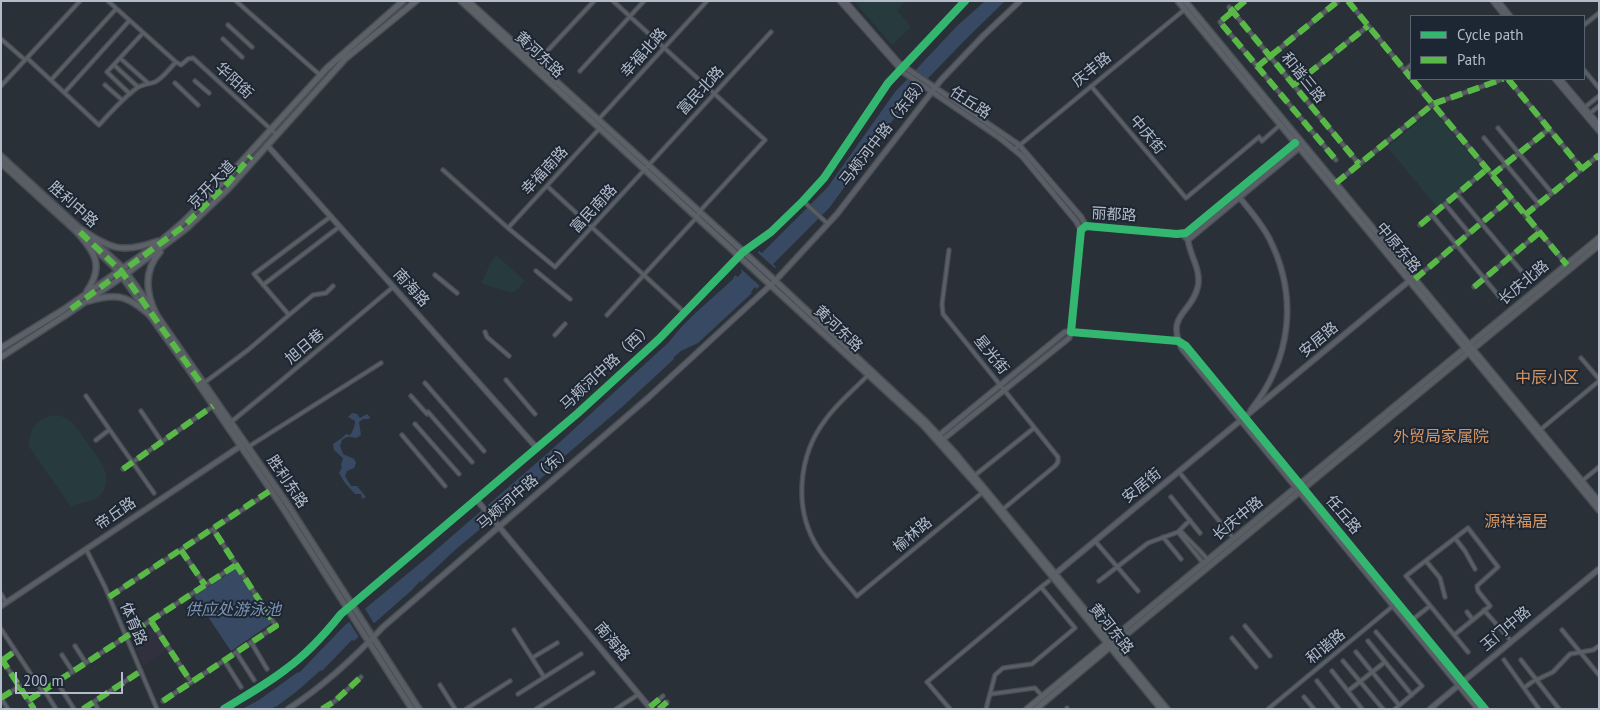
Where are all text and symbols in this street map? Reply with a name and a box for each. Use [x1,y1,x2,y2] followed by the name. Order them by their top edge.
[1410,15,1585,80] legend
[617,25,671,81] street label: 幸福北路
[1457,25,1523,44] text: Cycle path
[511,28,567,82] street label: 黄河东路
[1069,49,1115,91] street label: 庆丰路
[1277,49,1329,107] street label: 和谐三路
[1457,50,1486,69] text: Path
[211,59,257,103] street label: 华阳街
[674,63,728,119] street label: 富民北路
[836,72,934,190] street label: 马颊河中路（东段）
[946,83,994,123] street label: 任丘路
[1126,112,1168,158] street label: 中庆街
[518,143,572,199] street label: 幸福南路
[185,157,239,213] street label: 京开大道
[45,178,101,232] street label: 胜利中路
[567,181,621,237] street label: 富民南路
[1091,205,1137,225] street label: 丽都路
[1372,219,1424,277] street label: 中原东路
[1495,257,1553,309] street label: 长庆北路
[389,265,433,311] street label: 南海路
[810,302,866,356] street label: 黄河东路
[557,319,657,415] street label: 马颊河中路（西）
[1296,319,1342,361] street label: 安居路
[282,326,328,368] street label: 旭日巷
[970,332,1012,378] street label: 星光街
[1515,368,1579,388] district label: 中辰小区
[1393,427,1489,447] district label: 外贸局家属院
[474,442,576,534] street label: 马颊河中路（东）
[263,452,311,512] street label: 胜利东路
[1119,465,1165,507] street label: 安居街
[1322,492,1364,538] street label: 任丘路
[1209,493,1267,545] street label: 长庆中路
[92,494,140,534] street label: 帝丘路
[1484,512,1548,532] district label: 源祥福居
[890,514,936,556] street label: 榆林路
[116,600,150,648] street label: 体育路
[185,600,281,620] water label: 供应处游泳池
[1085,600,1137,658] street label: 黄河东路
[1477,603,1535,655] street label: 玉门中路
[591,619,633,665] street label: 南海路
[1303,626,1349,668] street label: 和谐路
[18,662,125,694] scale bar
[23,671,64,690] text: 200 m

